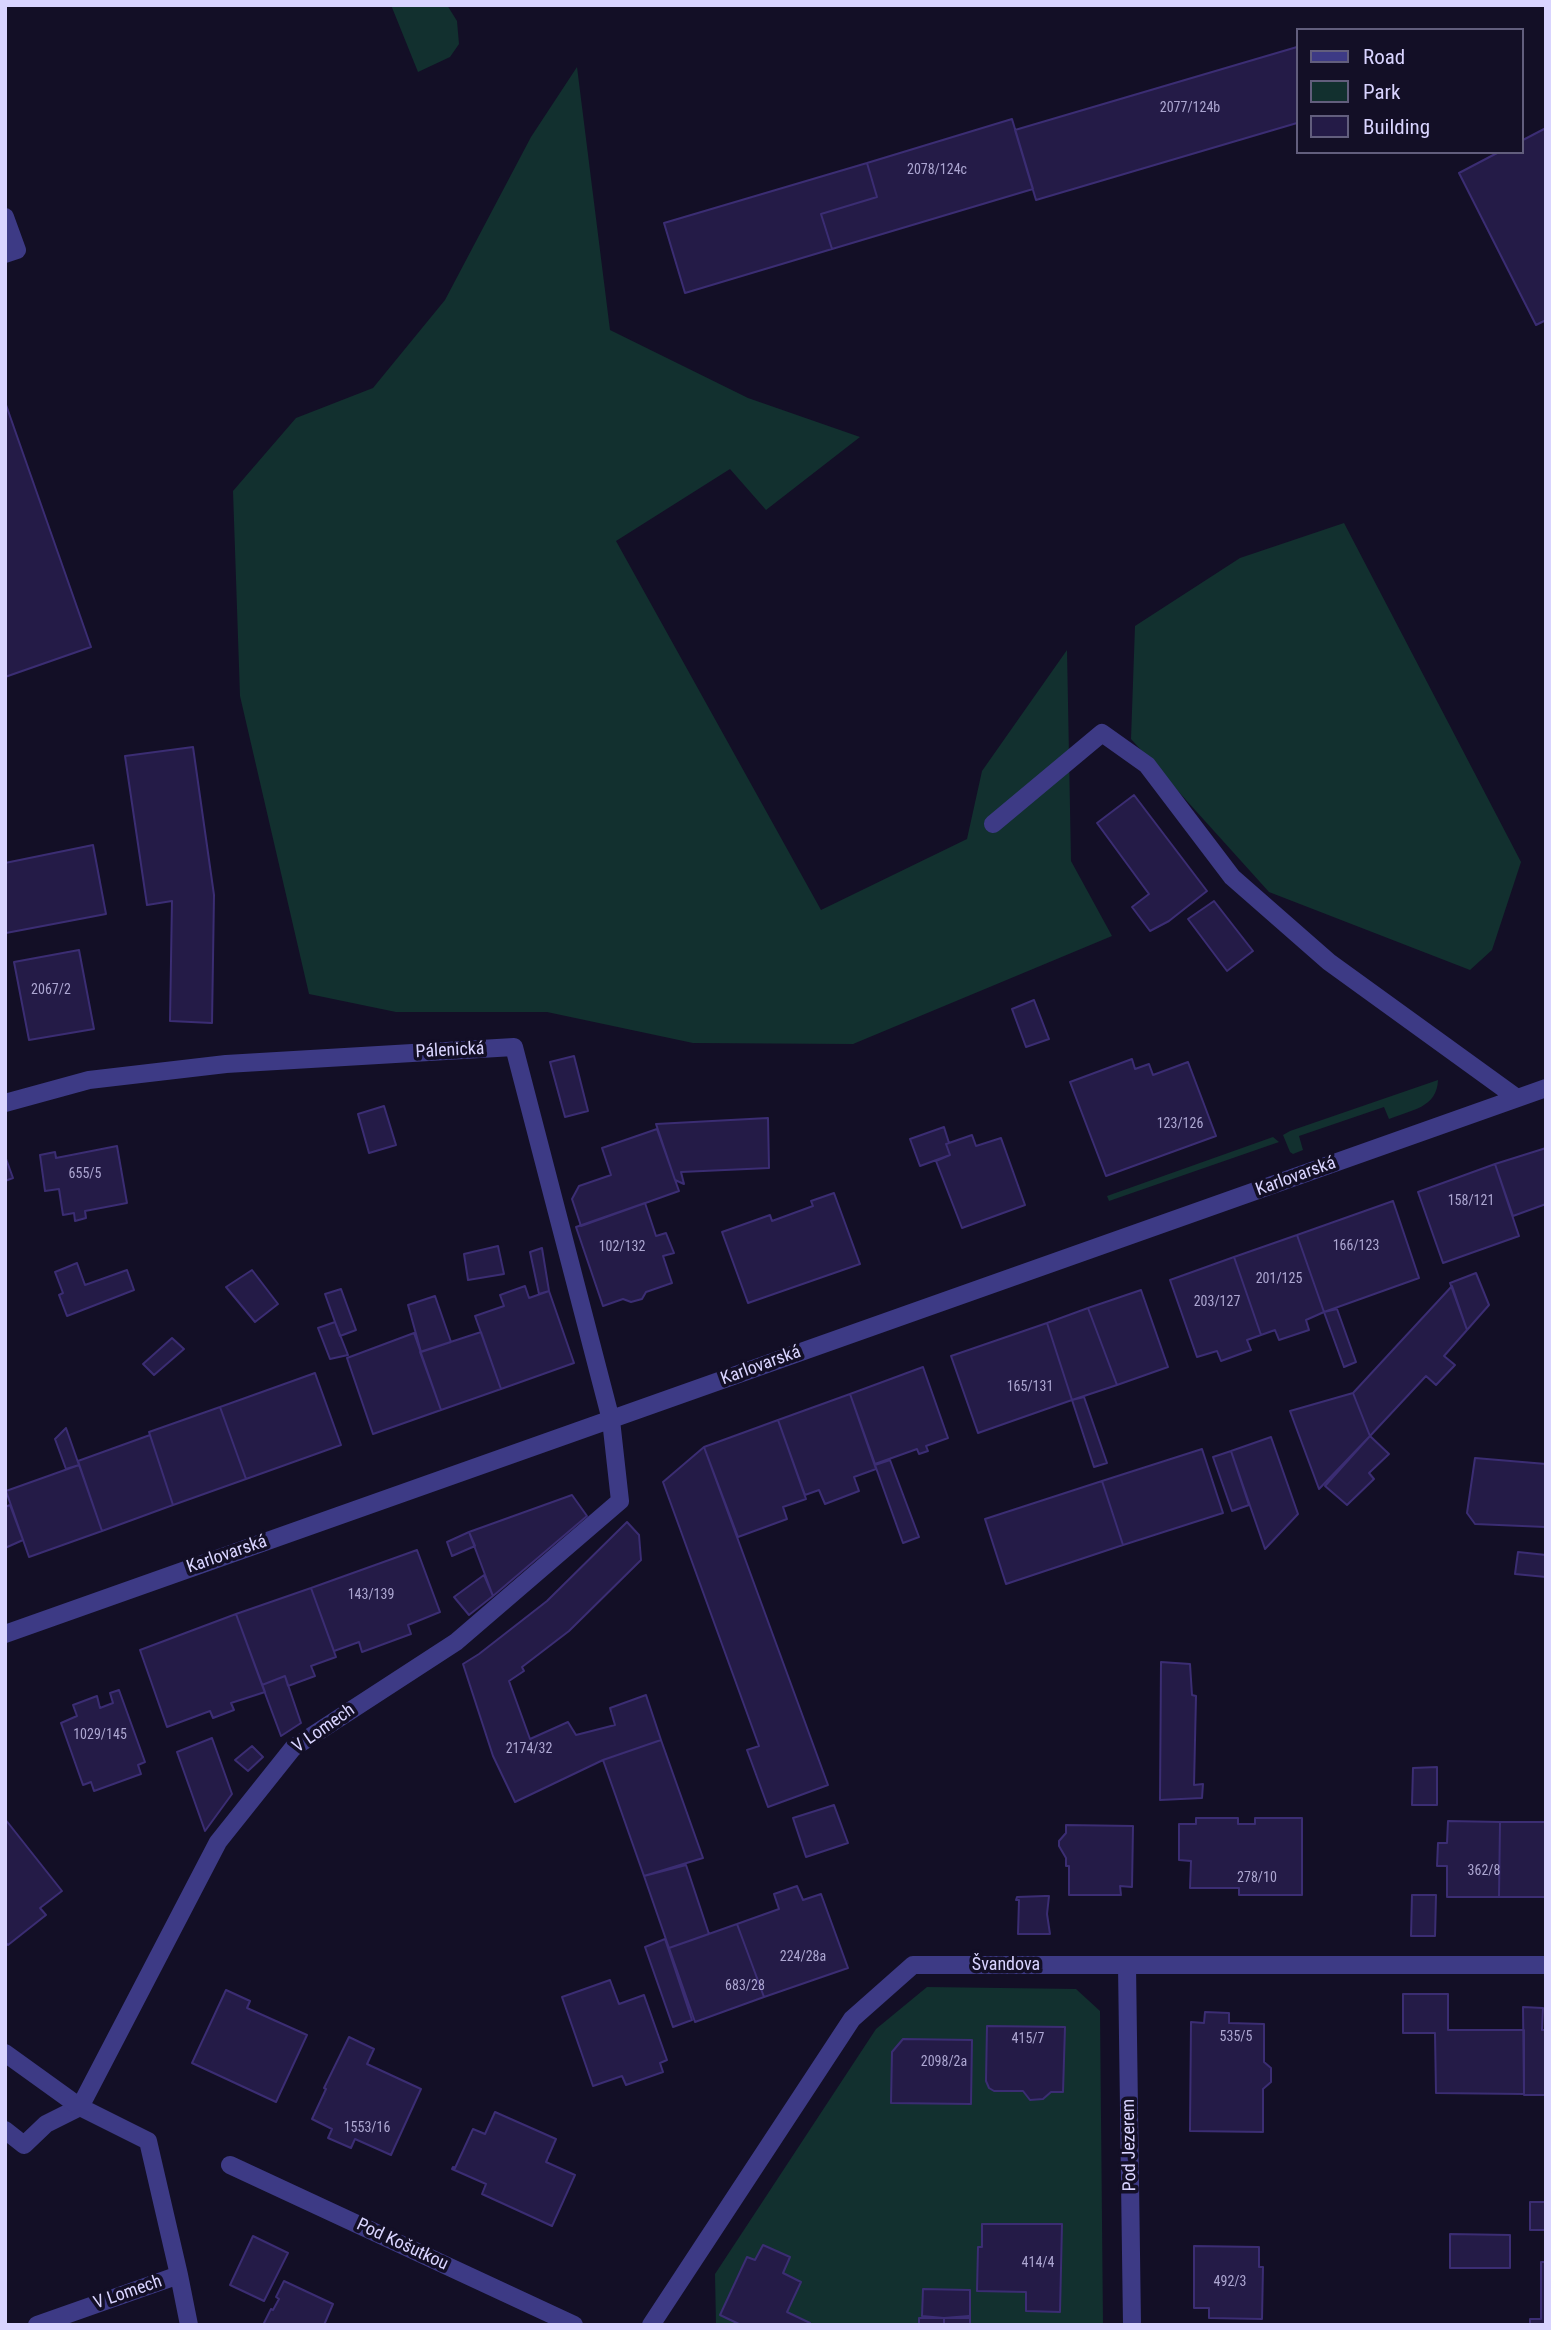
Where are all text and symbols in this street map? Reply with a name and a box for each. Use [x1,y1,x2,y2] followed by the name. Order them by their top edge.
[1296,28,1523,154] legend
[1363,45,1405,69] text: Road
[1363,80,1400,104] text: Park
[1160,100,1220,116] house number: 2077/124b
[1363,115,1430,139] text: Building
[907,162,967,178] house number: 2078/124c
[31,982,71,998] house number: 2067/2
[415,1038,485,1064] street label: Pálenická
[1157,1116,1203,1132] house number: 123/126
[1253,1153,1339,1201] street label: Karlovarská
[69,1166,101,1182] house number: 655/5
[1448,1193,1494,1209] house number: 158/121
[1333,1238,1379,1254] house number: 166/123
[599,1239,645,1255] house number: 102/132
[1256,1271,1302,1287] house number: 201/125
[1194,1294,1240,1310] house number: 203/127
[718,1342,804,1390] street label: Karlovarská
[1007,1379,1053,1395] house number: 165/131
[184,1531,270,1579] street label: Karlovarská
[348,1587,394,1603] house number: 143/139
[289,1700,359,1758] street label: V Lomech
[73,1727,127,1743] house number: 1029/145
[506,1741,552,1757] house number: 2174/32
[1468,1863,1500,1879] house number: 362/8
[1237,1870,1277,1886] house number: 278/10
[780,1949,826,1965] house number: 224/28a
[972,1954,1040,1976] street label: Švandova
[725,1978,765,1994] house number: 683/28
[1220,2029,1252,2045] house number: 535/5
[1012,2031,1044,2047] house number: 415/7
[921,2054,967,2070] house number: 2098/2a
[1118,2099,1142,2191] street label: Pod Jezerem
[344,2120,390,2136] house number: 1553/16
[353,2214,451,2276] street label: Pod Košutkou
[1022,2255,1054,2271] house number: 414/4
[91,2271,165,2315] street label: V Lomech
[1214,2274,1246,2290] house number: 492/3

